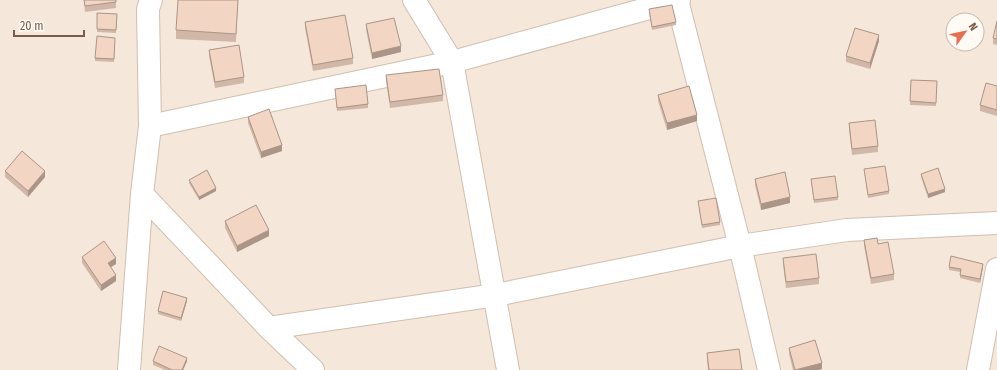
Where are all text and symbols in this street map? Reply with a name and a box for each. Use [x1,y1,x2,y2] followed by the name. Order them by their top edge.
[14,12,84,38] scale bar
[945,12,985,52] north arrow
[20,19,44,33] text: 20 m
[966,21,980,33] text: N

